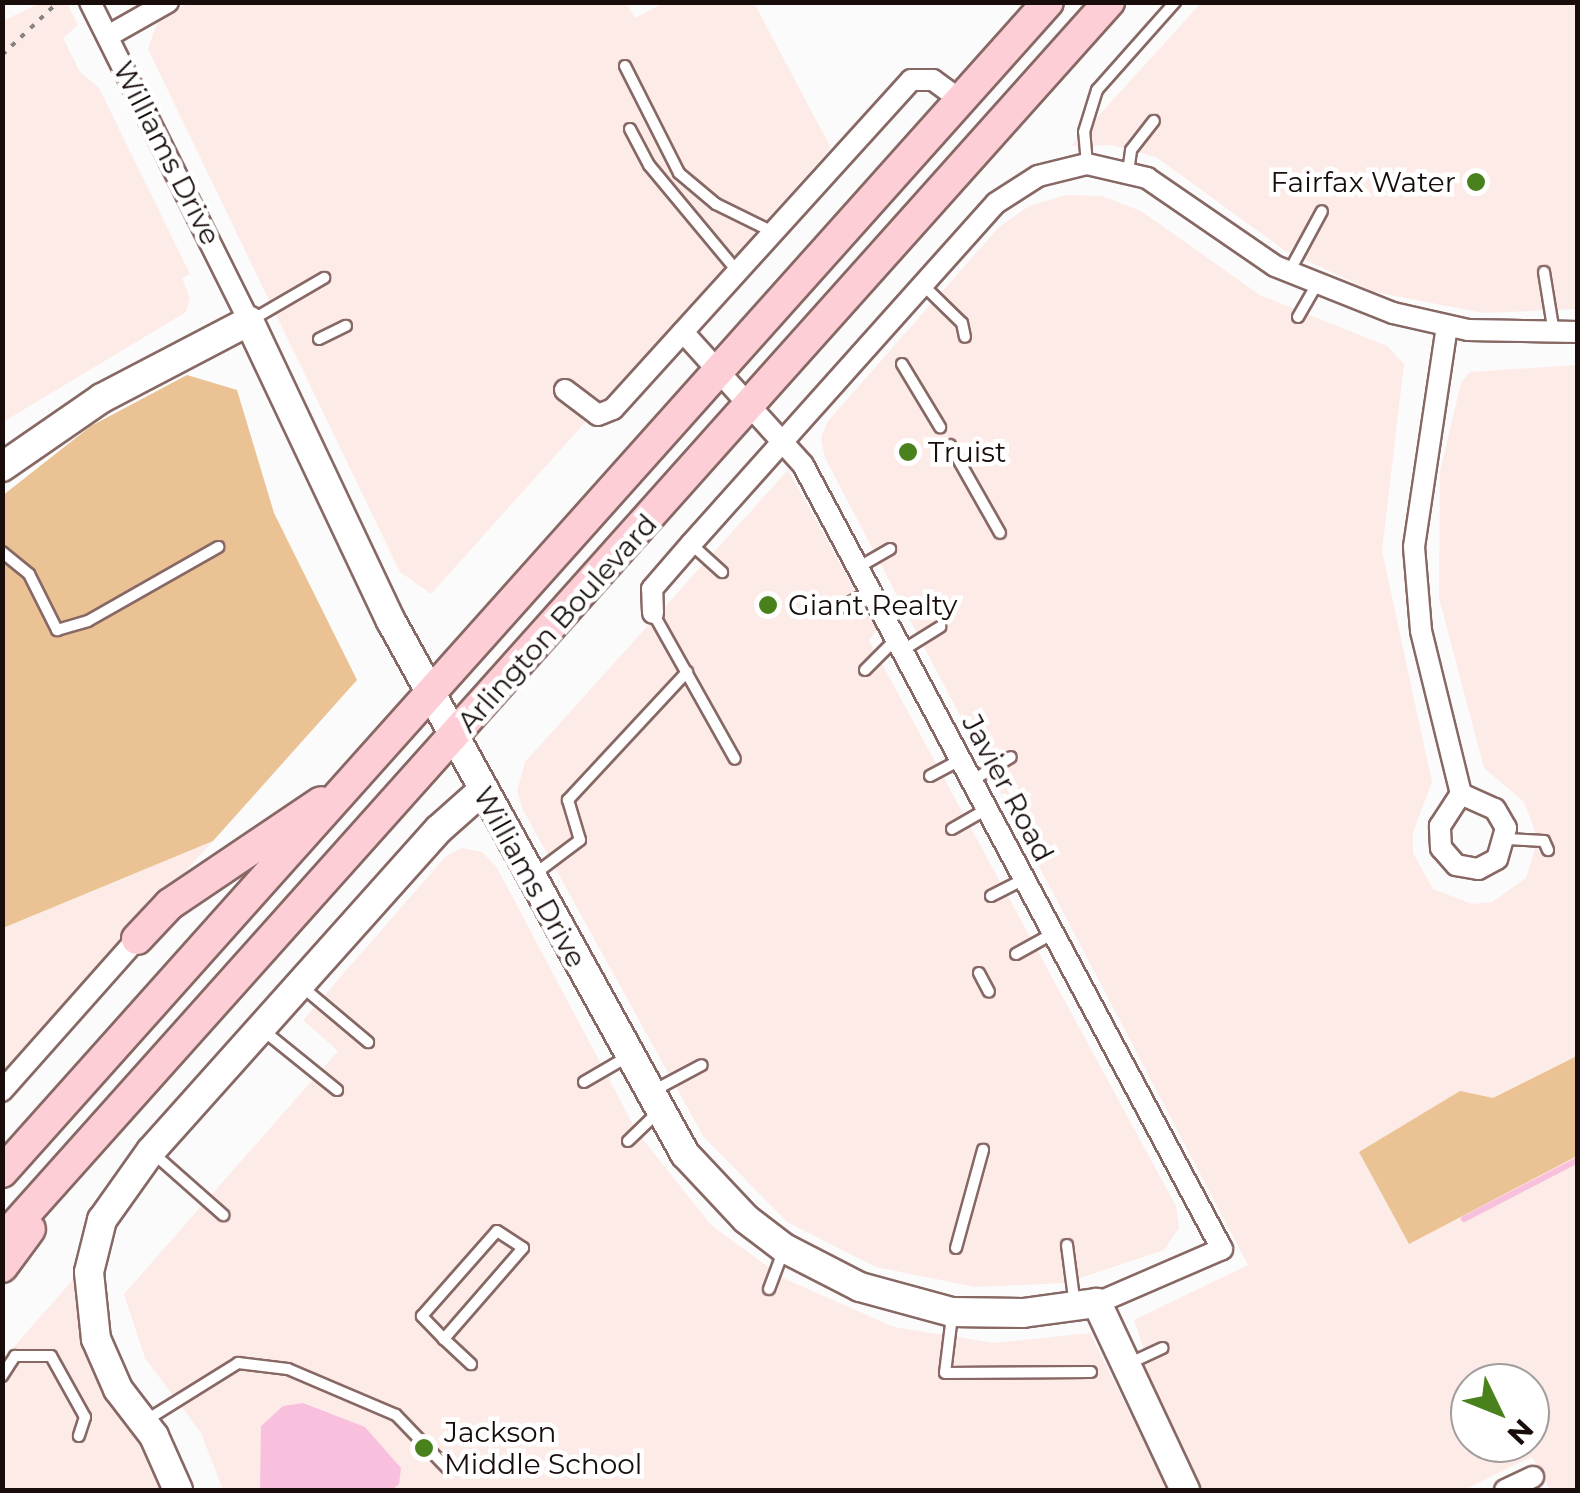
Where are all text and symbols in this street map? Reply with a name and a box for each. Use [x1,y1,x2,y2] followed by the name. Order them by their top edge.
[106,56,228,250] street label: Williams Drive
[1270,165,1456,199] place label: Fairfax Water
[1465,171,1487,193] marker: Fairfax Water
[928,435,1006,469] place label: Truist
[897,441,919,463] marker: Truist
[450,507,664,739] street label: Arlington Boulevard
[788,588,957,622] place label: Giant Realty
[757,594,779,616] marker: Giant Realty
[955,709,1061,867] street label: Javier Road
[467,781,593,973] street label: Williams Drive
[1450,1363,1550,1463] north arrow
[1500,1412,1541,1452] text: N
[444,1415,642,1481] place label: Jackson Middle School
[413,1437,435,1459] marker: Jackson Middle School

